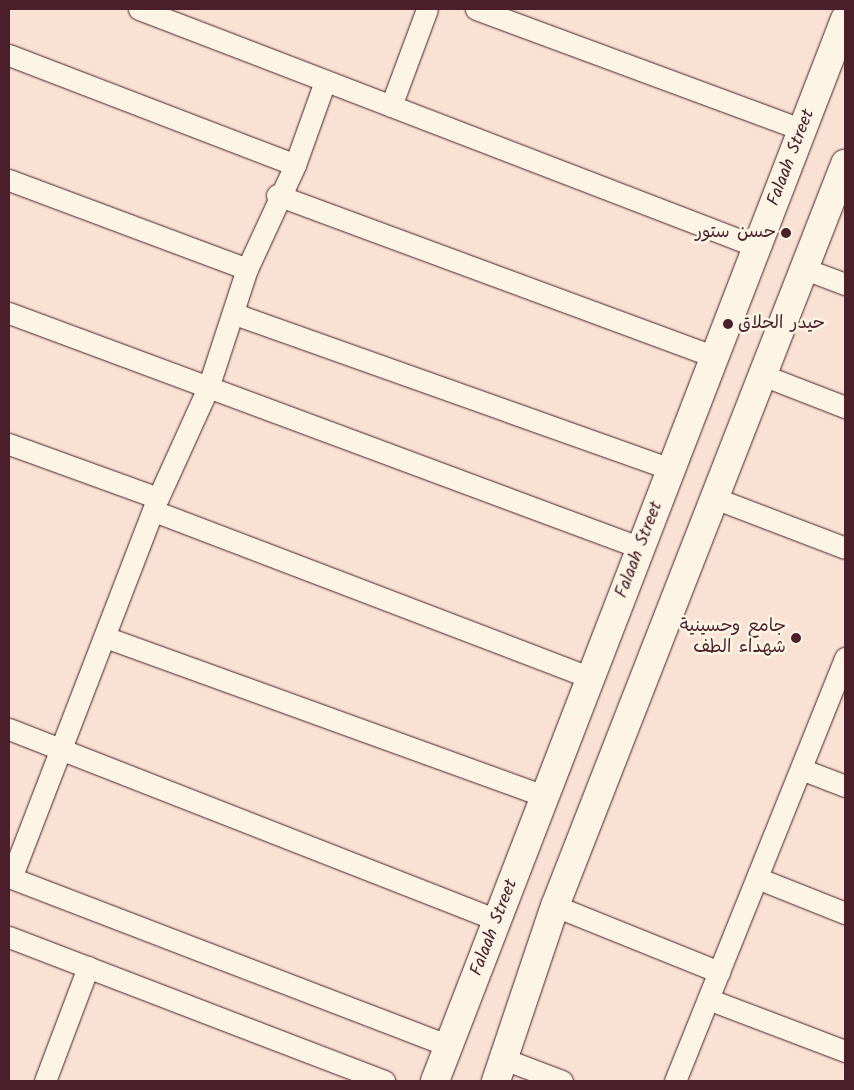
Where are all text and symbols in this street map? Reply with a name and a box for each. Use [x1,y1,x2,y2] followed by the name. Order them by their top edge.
[764,107,820,209] street label: Falaah Street
[695,222,776,244] place label: حسن ستور
[780,227,792,239] marker: حسن ستور
[738,313,825,335] place label: حيدر الحلاق
[722,318,734,330] marker: حيدر الحلاق
[612,499,668,601] street label: Falaah Street
[680,617,786,660] place label: جامع وحسينية شهداء الطف
[790,632,802,644] marker: جامع وحسينية شهداء الطف
[467,877,523,979] street label: Falaah Street

